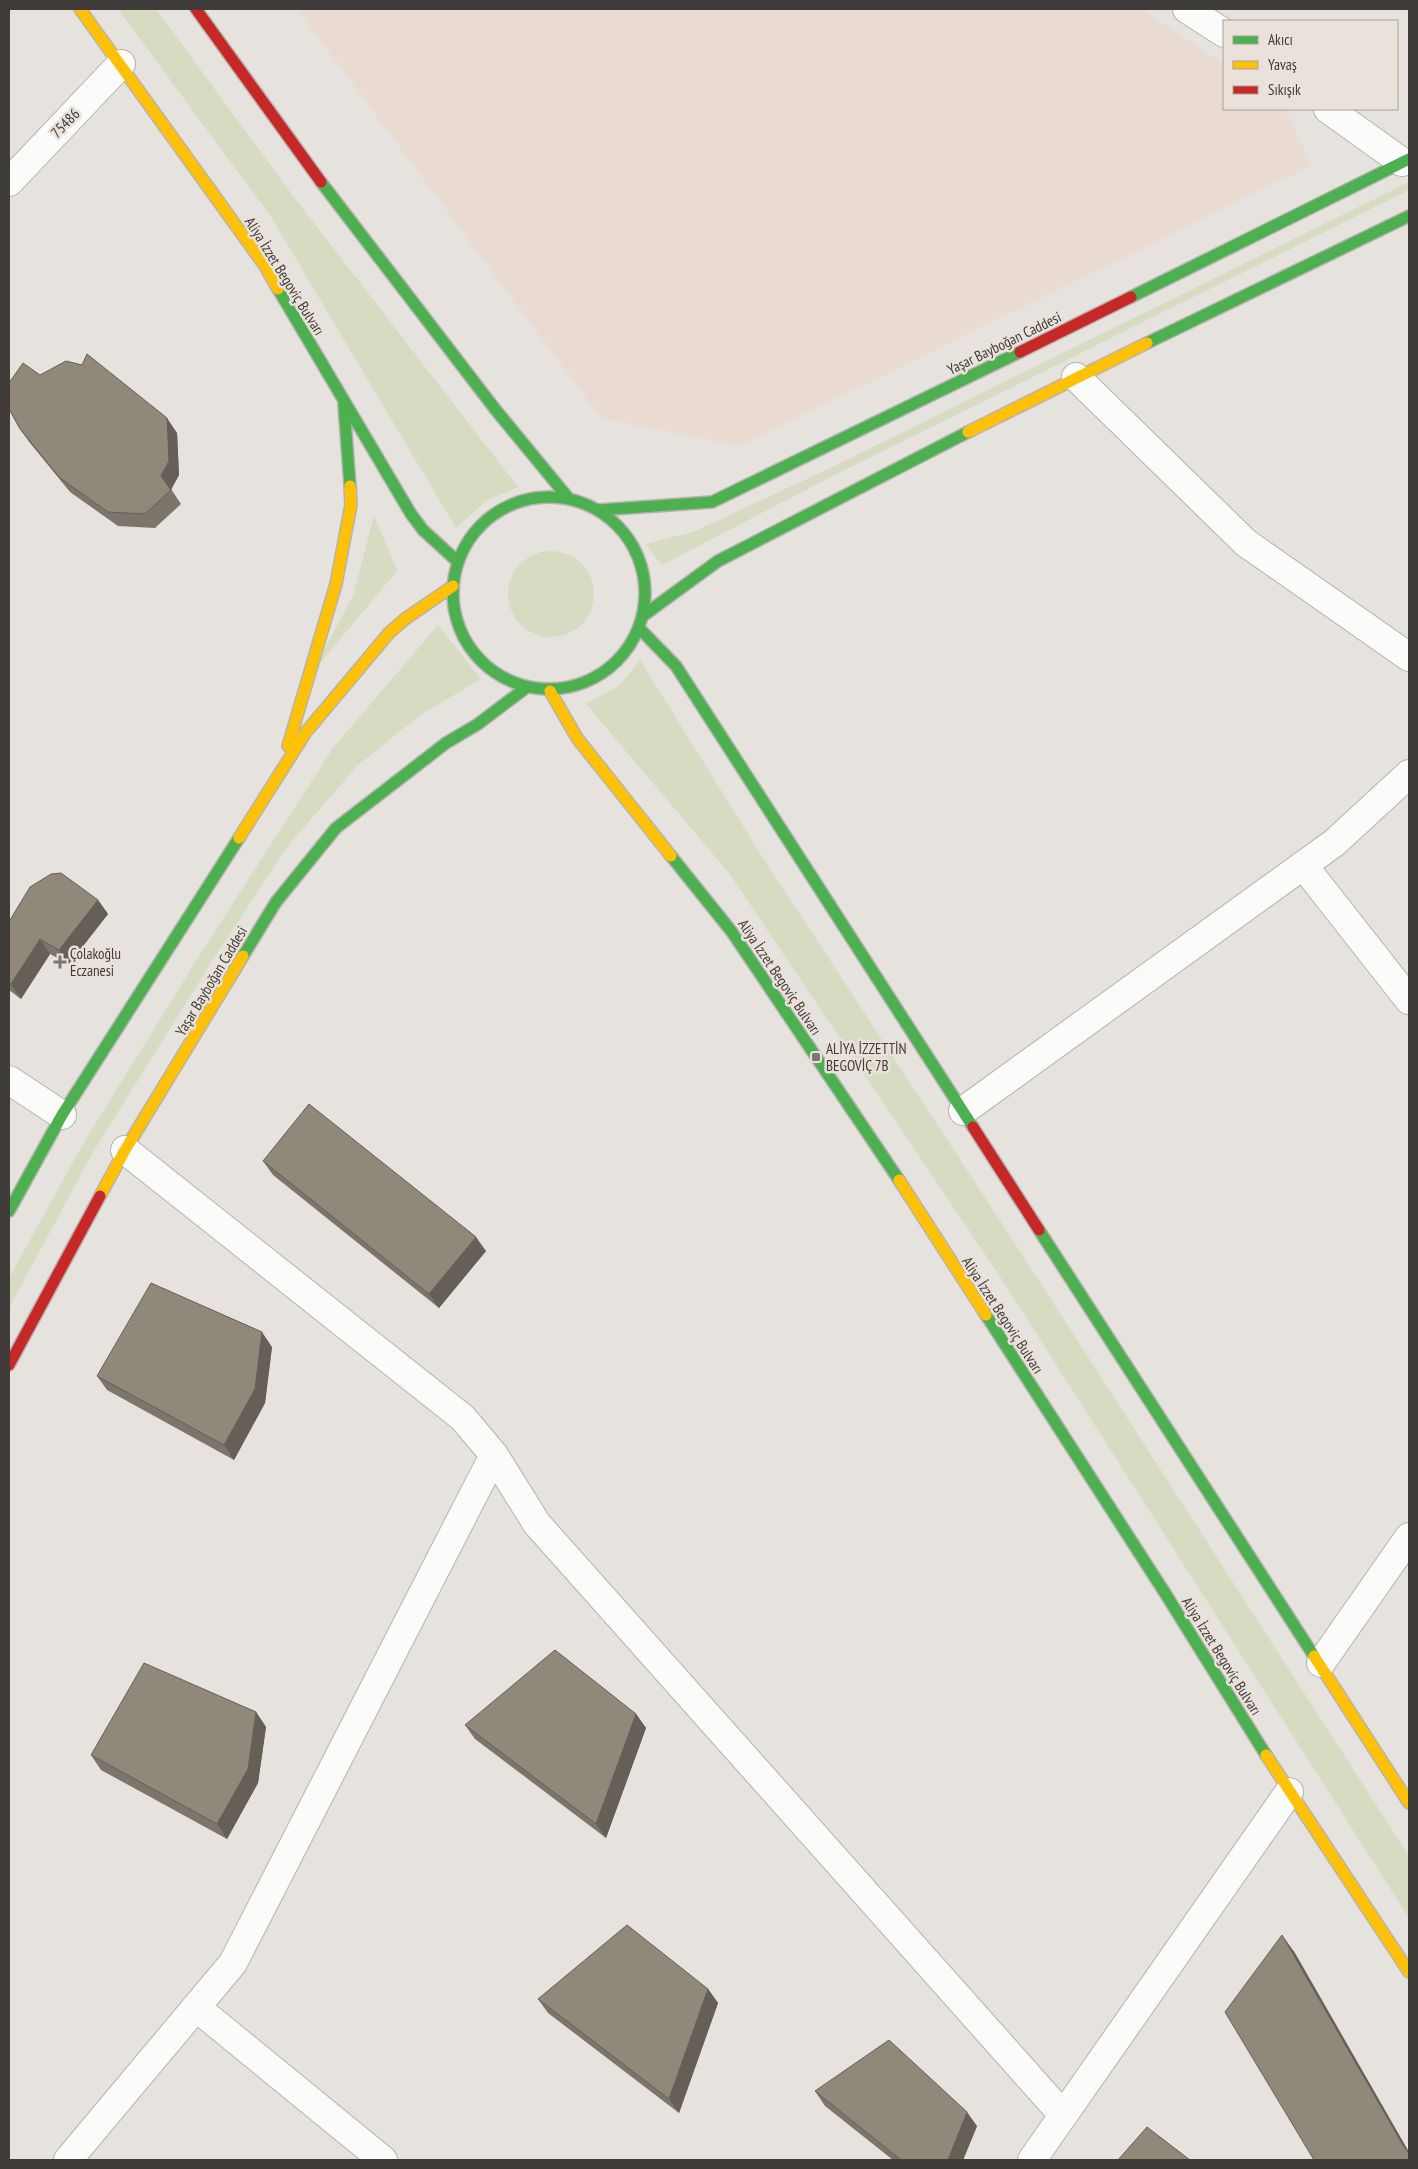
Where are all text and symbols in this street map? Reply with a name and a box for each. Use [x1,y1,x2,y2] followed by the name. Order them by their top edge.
[1223,20,1398,110] legend
[1268,30,1293,49] text: Akıcı
[1268,55,1297,74] text: Yavaş
[1268,80,1301,99] text: Sıkışık
[46,104,84,142] street label: 75486
[241,213,329,339] street label: Aliya İzzet Begoviç Bulvarı
[944,307,1064,379] street label: Yaşar Bayboğan Caddesi
[734,915,826,1039] street label: Aliya İzzet Begoviç Bulvarı
[171,923,251,1039] street label: Yaşar Bayboğan Caddesi
[70,944,121,980] place label: Çolakoğlu Eczanesi
[54,956,66,968] marker: Çolakoğlu Eczanesi
[826,1039,907,1075] place label: ALİYA İZZETTİN BEGOVİÇ 7B
[810,1051,822,1063] marker: ALİYA İZZETTİN BEGOVİÇ 7B
[958,1253,1048,1377] street label: Aliya İzzet Begoviç Bulvarı
[1178,1593,1266,1719] street label: Aliya İzzet Begoviç Bulvarı

